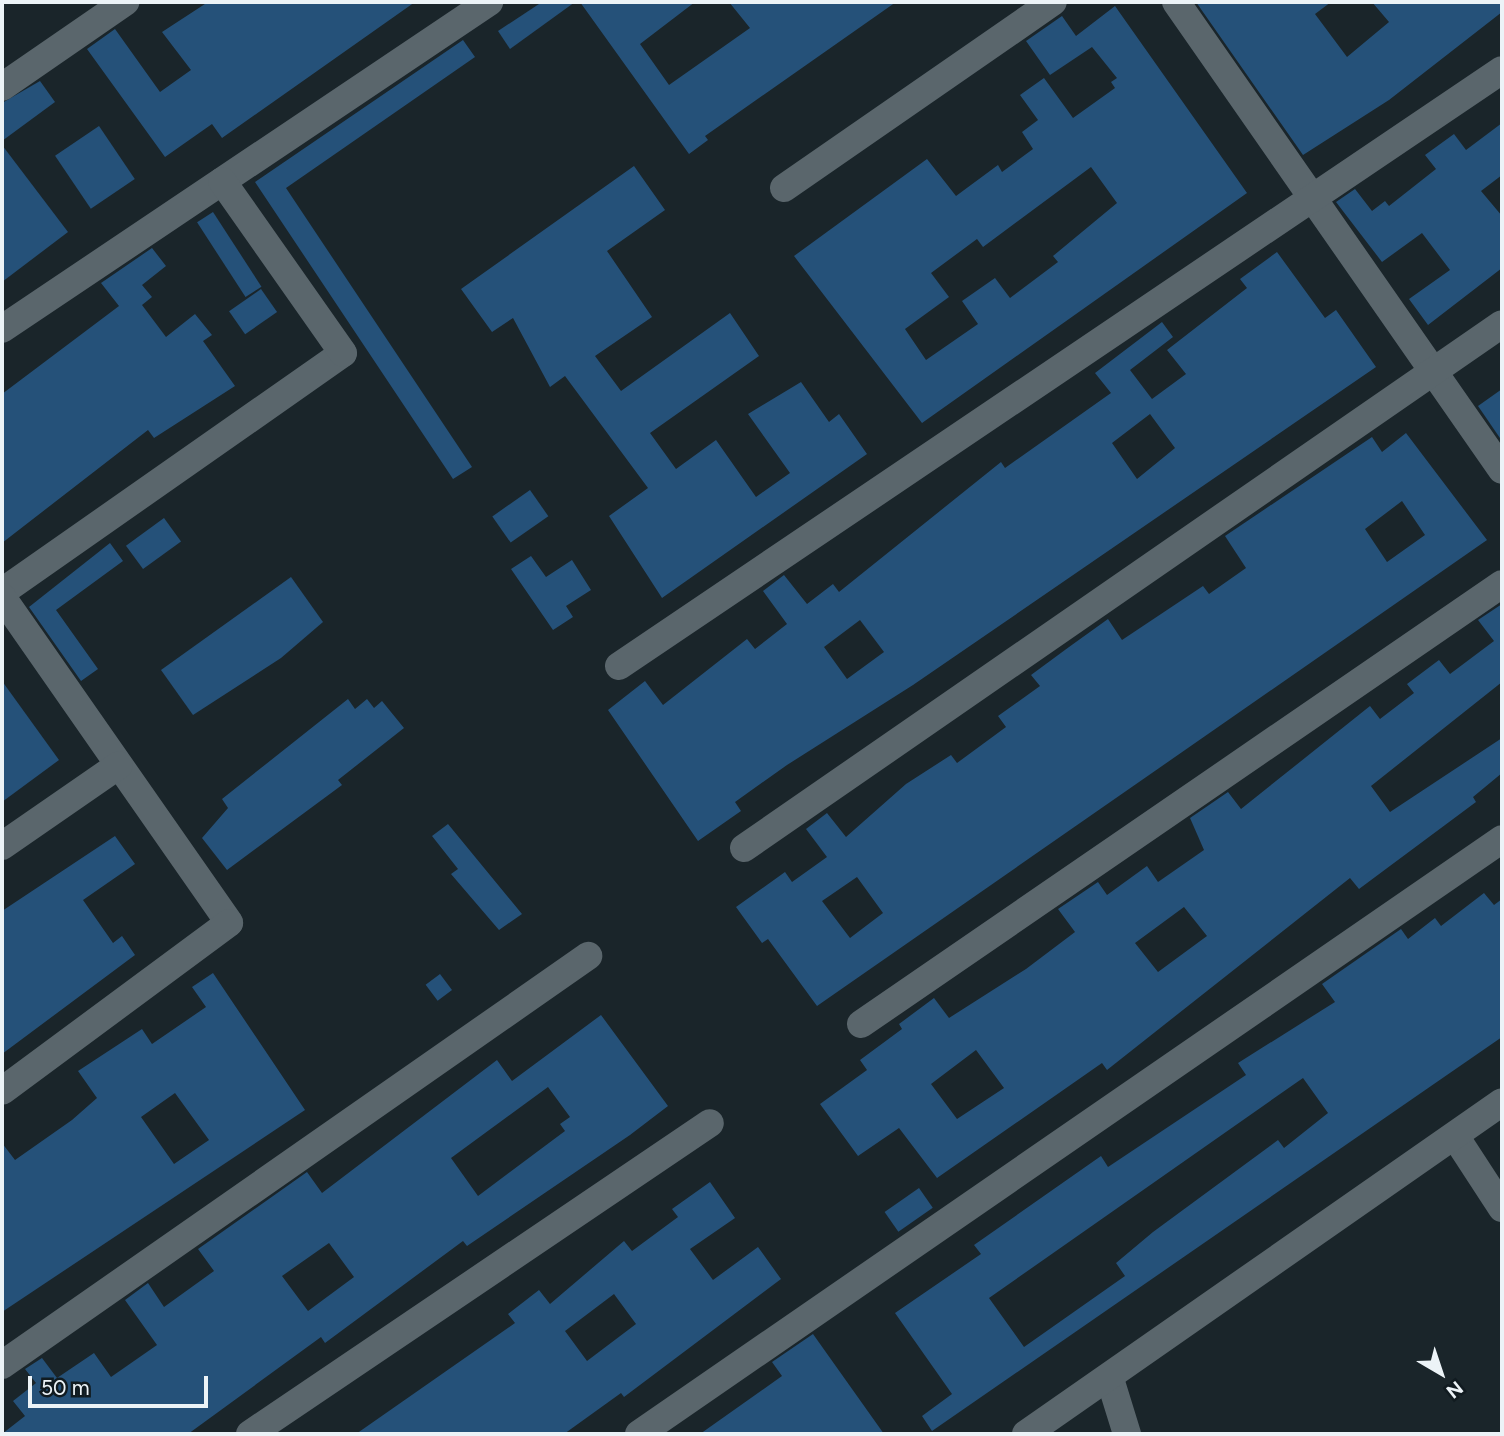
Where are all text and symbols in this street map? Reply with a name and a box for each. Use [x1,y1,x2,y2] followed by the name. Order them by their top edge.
[1406,1338,1476,1408] north arrow
[32,1362,212,1406] scale bar
[41,1375,90,1400] text: 50 m
[1442,1376,1467,1403] text: N

